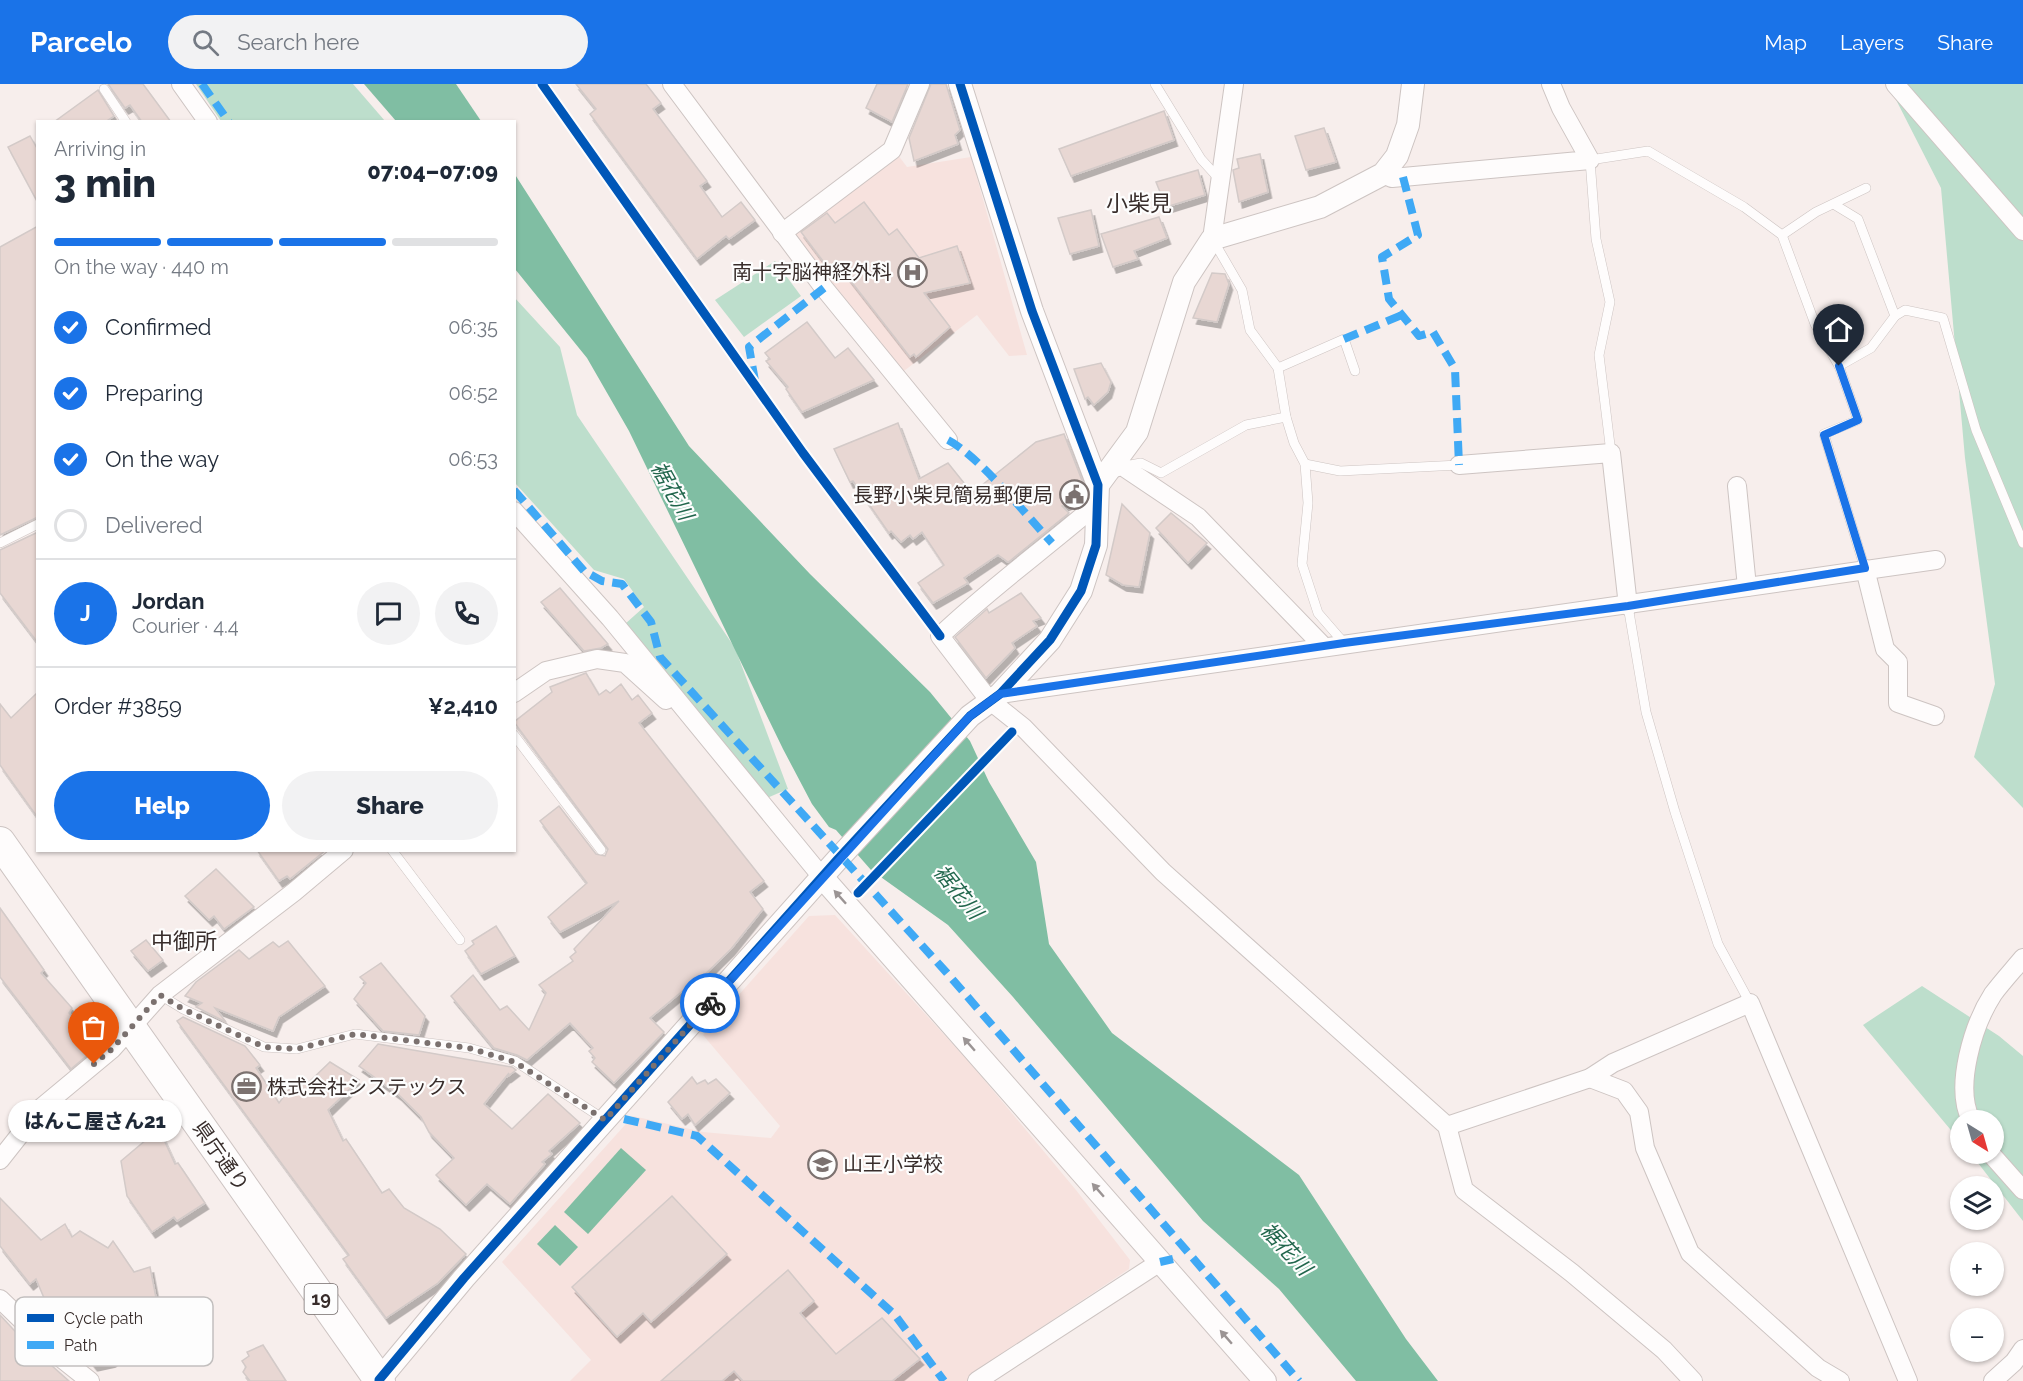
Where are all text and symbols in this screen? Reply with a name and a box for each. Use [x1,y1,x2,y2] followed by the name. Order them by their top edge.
[168,15,588,69] search box
[30,26,132,59] text: Parcelo
[189,26,222,59] icon: search
[237,29,359,55] text: Search here
[1764,30,1807,55] text: Map
[1840,30,1904,55] text: Layers
[1937,30,1993,55] text: Share
[54,137,146,161] text: Arriving in
[367,158,498,184] text: 07:04–07:09
[54,160,156,206] text: 3 min
[1106,190,1172,216] district label: 小柴見
[54,255,229,279] text: On the way · 440 m
[897,256,929,288] hospital icon: 南十字脳神経外科
[732,260,892,284] place label: 南十字脳神経外科
[1813,304,1864,366] pin
[54,311,87,344] icon: check
[1822,313,1855,346] icon: home
[105,314,212,340] text: Confirmed
[448,315,498,339] text: 06:35
[54,377,87,410] icon: check
[105,380,203,406] text: Preparing
[449,381,498,405] text: 06:52
[54,443,87,476] icon: check
[105,446,219,472] text: On the way
[448,447,498,471] text: 06:53
[646,457,700,526] water label: 裾花川
[1058,479,1090,511] public building icon: 長野小柴見簡易郵便局
[853,483,1053,507] place label: 長野小柴見簡易郵便局
[105,512,203,538] text: Delivered
[357,582,420,645] button: chat
[435,582,498,645] button: phone
[132,588,204,614] text: Jordan
[80,600,91,626] text: J
[132,614,239,638] text: Courier · 4.4
[54,693,182,719] text: Order #3859
[428,693,498,719] text: ¥2,410
[54,771,270,840] button: Help
[282,771,498,840] button: Share
[929,859,989,926] water label: 裾花川
[833,890,847,905] one-way arrow
[151,928,217,954] district label: 中御所
[680,973,740,1033] courier
[694,987,727,1020] icon: bike
[68,1002,119,1064] pin
[77,1011,110,1044] icon: bag
[963,1037,976,1052] one-way arrow
[230,1071,262,1103] office icon: 株式会社システックス
[267,1075,466,1099] place label: 株式会社システックス
[7,1100,181,1142] callout: はんこ屋さん21
[24,1109,166,1133] text: はんこ屋さん21
[1950,1110,2004,1164] north arrow
[1950,1110,2004,1362] map controls
[188,1116,254,1196] street label: 県庁通り
[806,1148,838,1180] school or university icon: 山王小学校
[843,1152,943,1176] place label: 山王小学校
[1950,1176,2004,1230] button: layers
[1091,1183,1104,1198] one-way arrow
[1256,1217,1318,1282] water label: 裾花川
[1950,1242,2004,1296] button: +
[304,1284,338,1314] road number: 19
[15,1297,213,1366] legend
[1950,1308,2004,1362] button: −
[64,1309,143,1328] text: Cycle path
[1220,1330,1233,1345] one-way arrow
[64,1336,97,1355] text: Path

